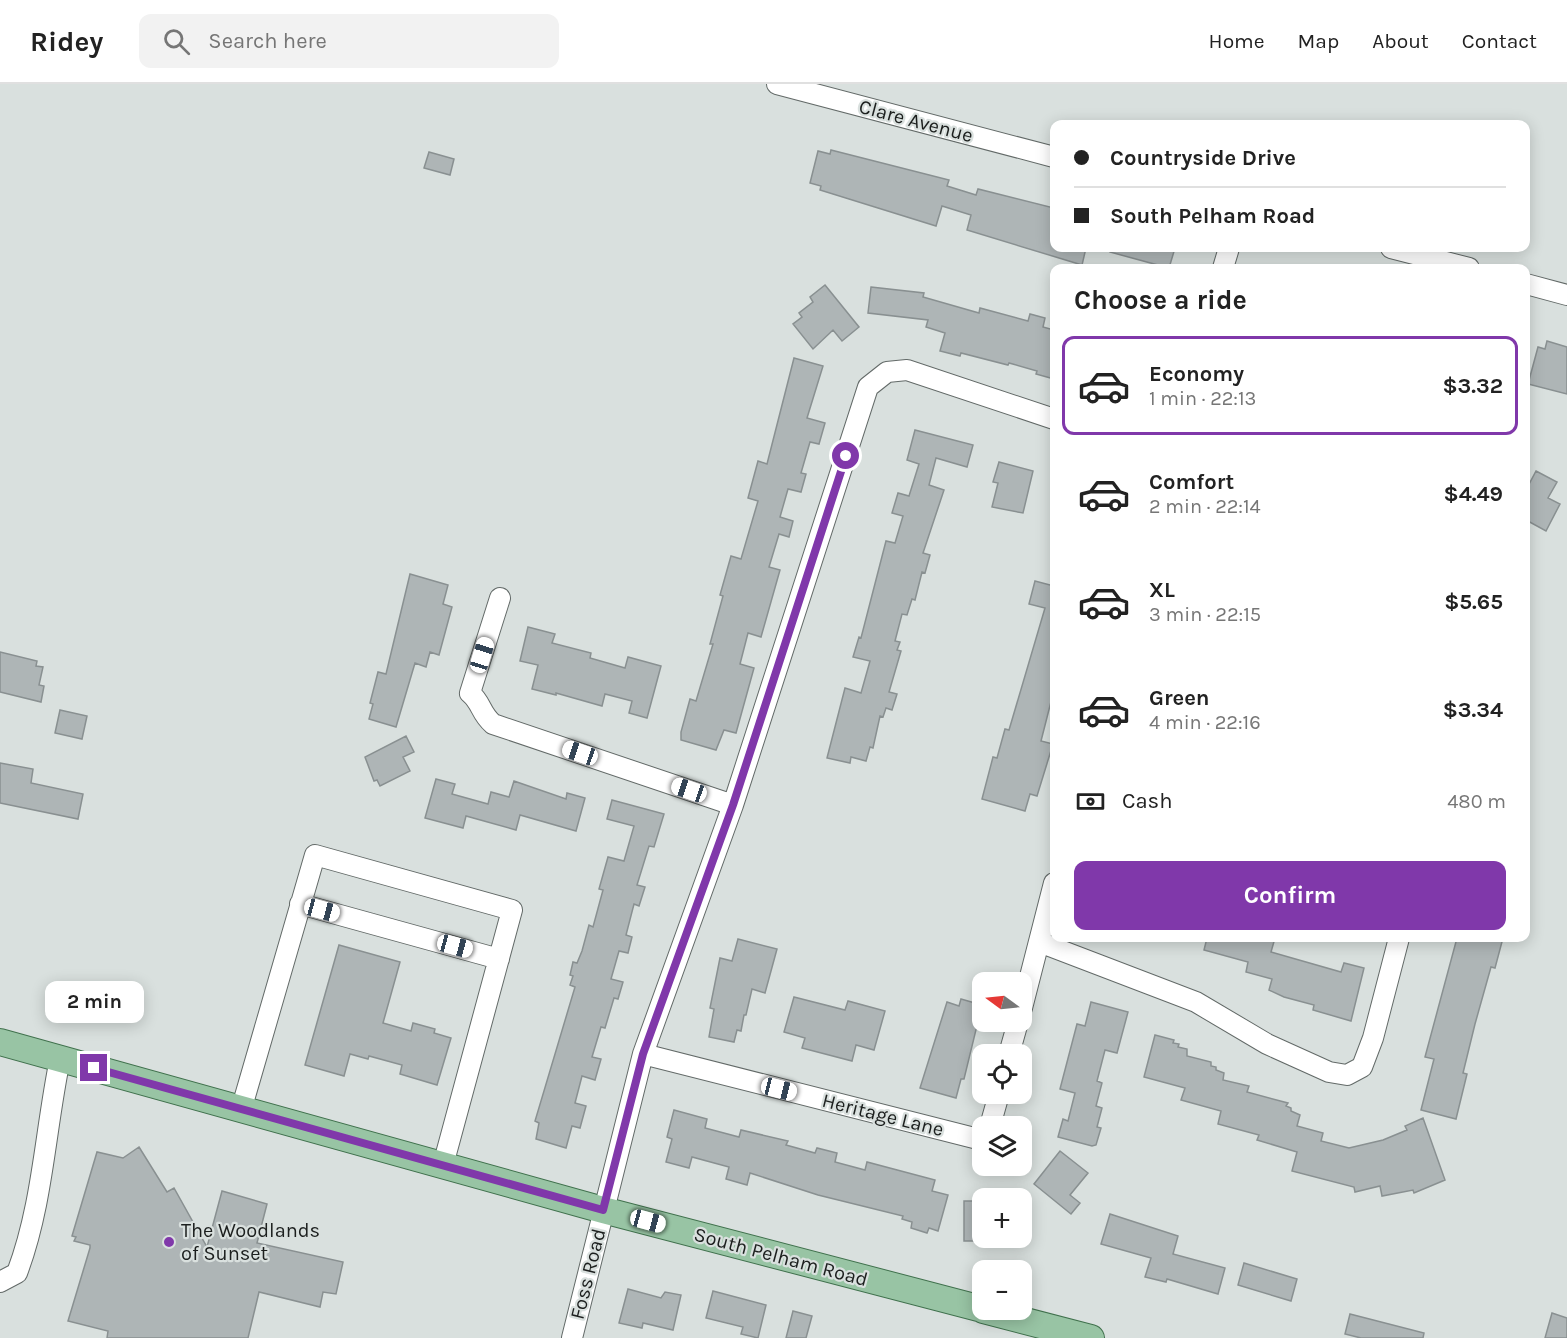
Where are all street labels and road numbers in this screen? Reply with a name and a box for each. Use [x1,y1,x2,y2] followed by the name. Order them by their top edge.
[857,95,975,147] street label: Clare Avenue
[820,1089,946,1141] street label: Heritage Lane
[692,1223,870,1291] street label: South Pelham Road
[566,1226,610,1322] street label: Foss Road

